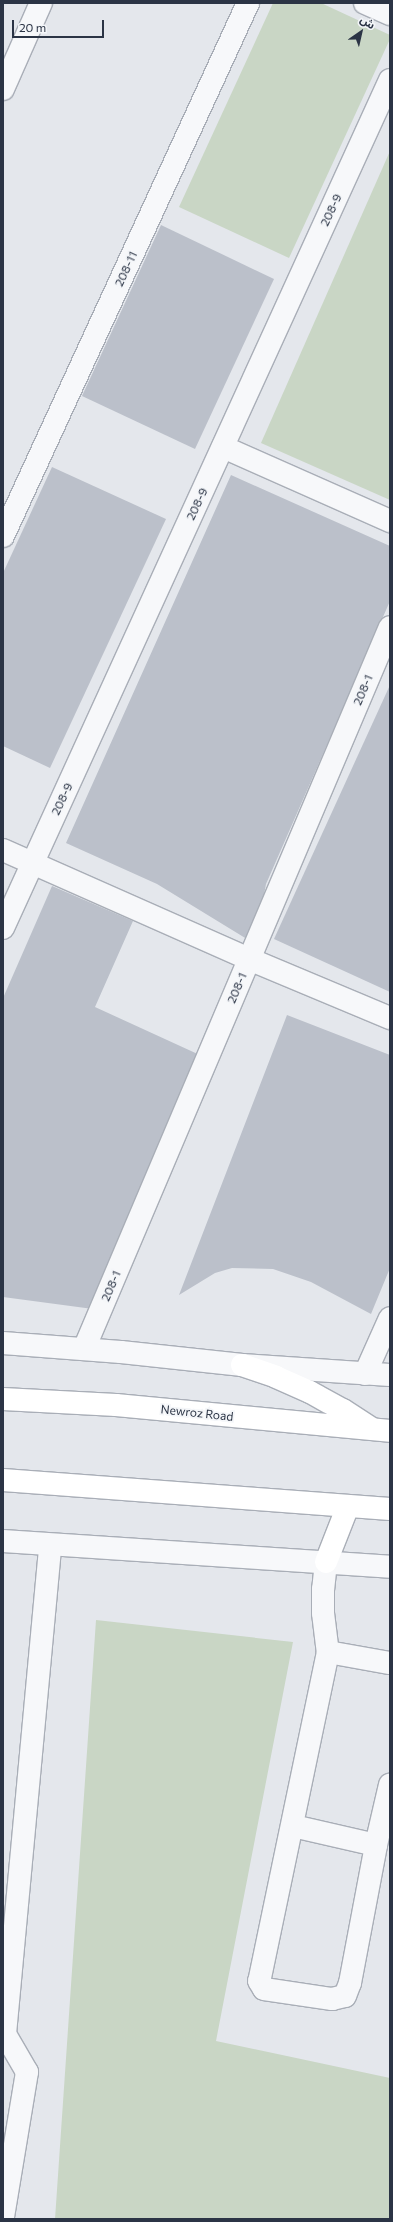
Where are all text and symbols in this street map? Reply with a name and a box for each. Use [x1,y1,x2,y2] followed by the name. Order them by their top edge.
[14,12,106,38] scale bar
[341,12,381,52] north arrow
[358,12,378,31] text: ش
[19,20,46,34] text: 20 m
[317,192,345,228] street label: 208-9
[112,249,140,289] street label: 208-11
[183,486,211,522] street label: 208-9
[350,672,376,708] street label: 208-1
[48,781,76,817] street label: 208-9
[224,970,250,1006] street label: 208-1
[98,1268,124,1304] street label: 208-1
[160,1402,234,1424] street label: Newroz Road

